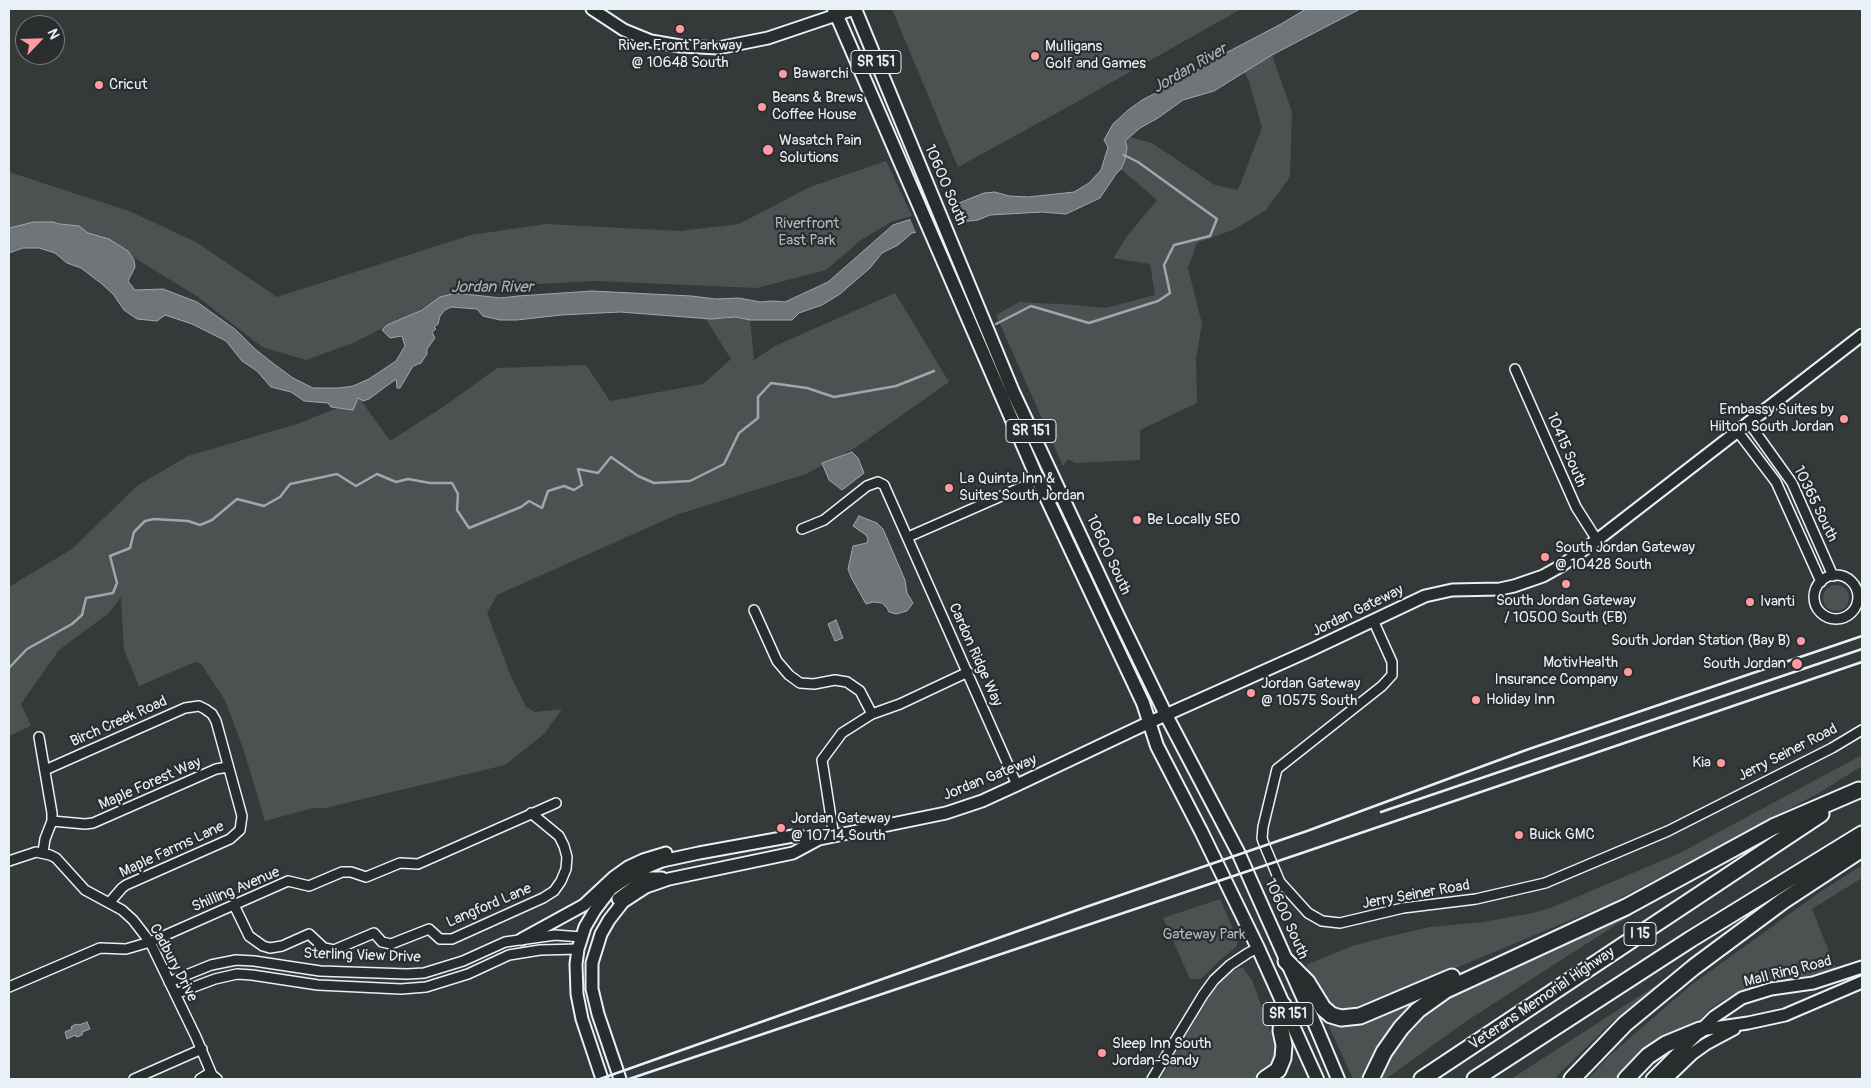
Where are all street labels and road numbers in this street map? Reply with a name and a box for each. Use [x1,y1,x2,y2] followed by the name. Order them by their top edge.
[851,51,901,74] road number: SR 151
[920,142,970,228] street label: 10600 South
[1542,410,1590,490] street label: 10415 South
[1006,420,1056,442] road number: SR 151
[1789,463,1841,545] street label: 10365 South
[1082,512,1134,598] street label: 10600 South
[1309,581,1407,641] street label: Jordan Gateway
[944,601,1006,709] street label: Cardon Ridge Way
[68,693,170,751] street label: Birch Creek Road
[1735,720,1841,786] street label: Jerry Seiner Road
[941,751,1039,805] street label: Jordan Gateway
[96,753,204,815] street label: Maple Forest Way
[117,818,227,882] street label: Maple Farms Lane
[189,863,283,917] street label: Shilling Avenue
[1260,876,1312,962] street label: 10600 South
[1361,877,1471,913] street label: Jerry Seiner Road
[444,880,534,932] street label: Langford Lane
[145,921,201,1005] street label: Cadbury Drive
[1624,922,1656,946] road number: I 15
[1466,944,1618,1054] street label: Veterans Memorial Highway
[303,945,421,967] street label: Sterling View Drive
[1742,952,1834,992] street label: Mall Ring Road
[1263,1002,1313,1026] road number: SR 151

